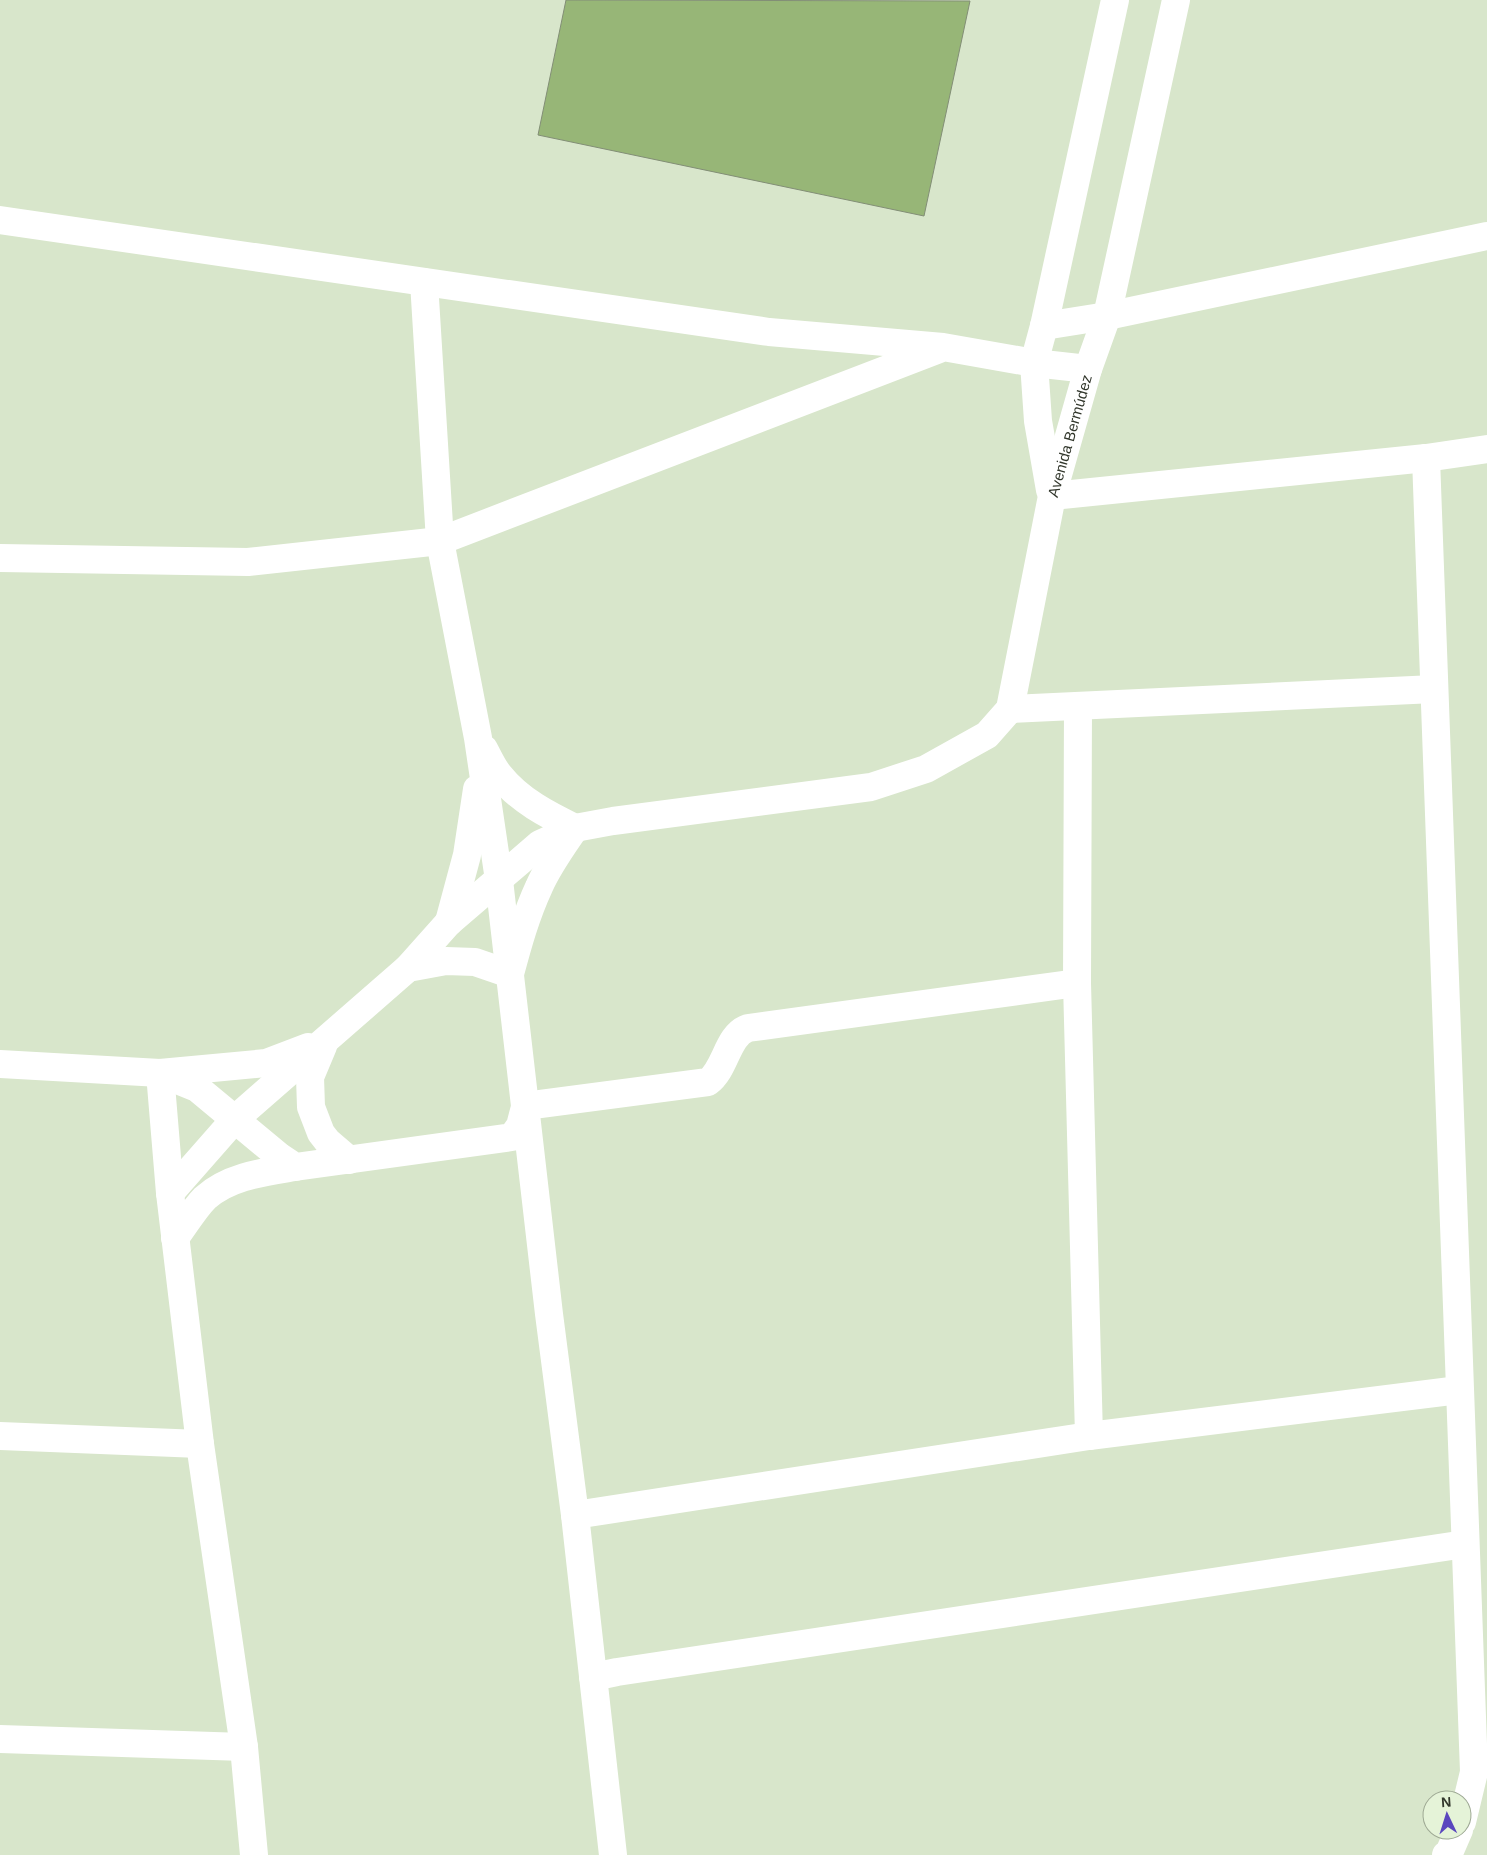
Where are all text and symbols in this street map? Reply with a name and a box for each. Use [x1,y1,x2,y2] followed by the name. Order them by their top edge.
[1044,373,1094,499] street label: Avenida Bermúdez
[1422,1790,1472,1840] north arrow
[1440,1794,1452,1810] text: N

